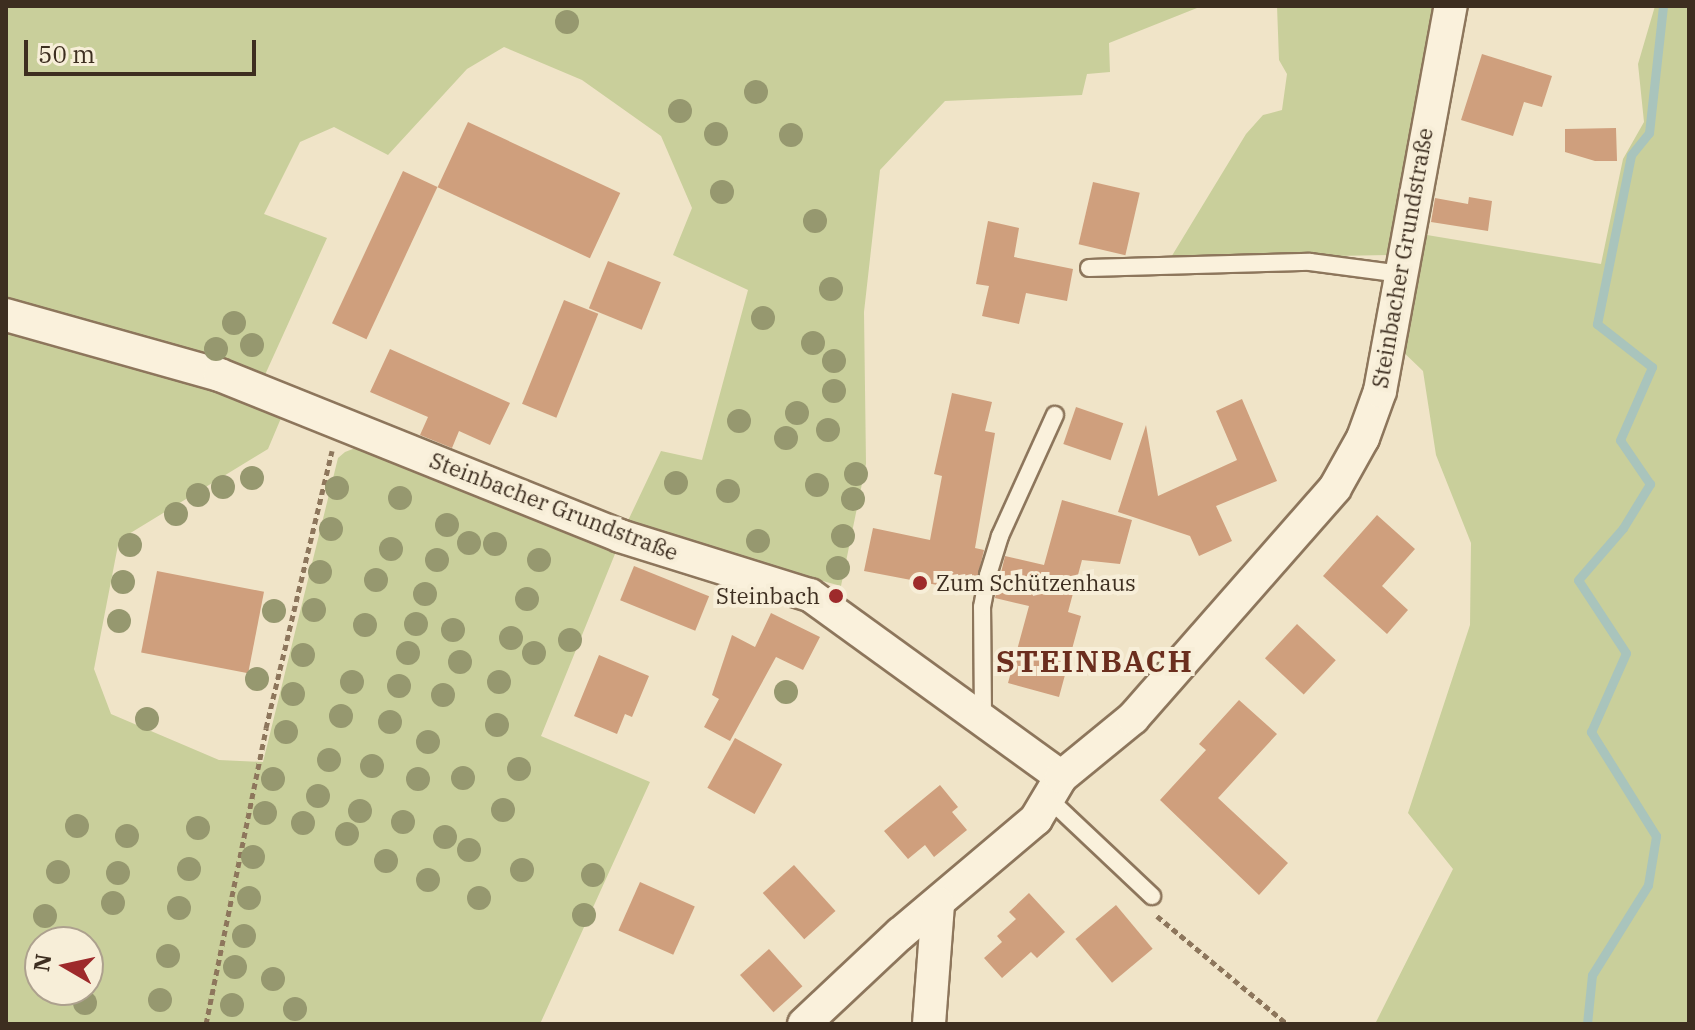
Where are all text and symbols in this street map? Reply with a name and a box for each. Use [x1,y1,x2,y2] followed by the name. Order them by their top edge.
[28,24,260,74] scale bar
[38,38,95,70] text: 50 m
[1366,126,1438,390] street label: Steinbacher Grundstraße
[426,446,682,566] street label: Steinbacher Grundstraße
[936,570,1136,596] place label: Zum Schützenhaus
[911,574,929,592] marker: Zum Schützenhaus
[716,583,820,609] place label: Steinbach
[827,587,845,605] marker: Steinbach
[996,643,1194,679] district label: STEINBACH
[24,926,104,1006] north arrow
[26,952,57,973] text: N

